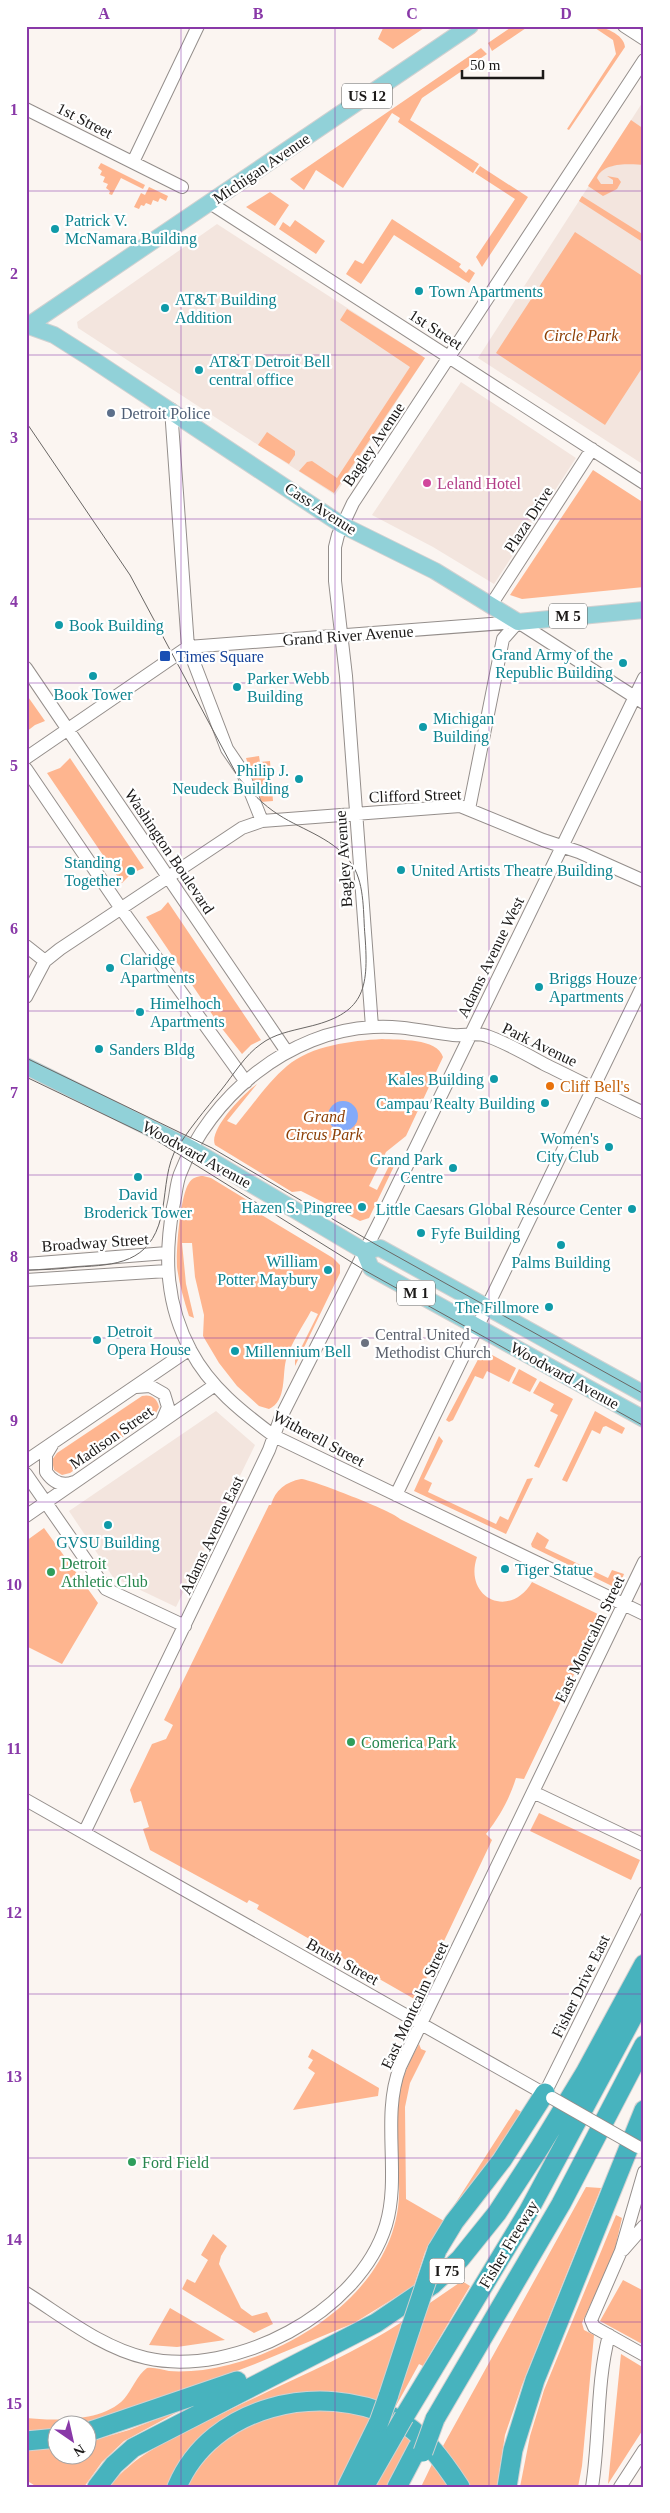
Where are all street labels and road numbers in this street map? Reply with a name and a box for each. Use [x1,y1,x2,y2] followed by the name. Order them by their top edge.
[342,84,392,108] road number: US 12
[54,99,116,142] street label: 1st Street
[210,130,313,208] street label: Michigan Avenue
[406,306,466,353] street label: 1st Street
[339,399,408,490] street label: Bagley Avenue
[282,479,360,538] street label: Cass Avenue
[501,483,556,555] street label: Plaza Drive
[549,604,587,628] road number: M 5
[282,622,414,649] street label: Grand River Avenue
[368,785,462,806] street label: Clifford Street
[121,786,218,917] street label: Washington Boulevard
[332,810,356,908] street label: Bagley Avenue
[454,894,527,1020] street label: Adams Avenue West
[500,1019,580,1070] street label: Park Avenue
[140,1118,254,1191] street label: Woodward Avenue
[41,1230,150,1256] street label: Broadway Street
[397,1280,435,1306] road number: M 1
[508,1339,622,1412] street label: Woodward Avenue
[67,1402,156,1472] street label: Madison Street
[270,1407,368,1470] street label: Witherell Street
[177,1473,247,1597] street label: Adams Avenue East
[551,1573,628,1705] street label: East Montcalm Street
[548,1932,613,2040] street label: Fisher Drive East
[304,1935,382,1988] street label: Brush Street
[377,1938,452,2072] street label: East Montcalm Street
[476,2197,542,2292] street label: Fisher Freeway
[430,2258,464,2284] road number: I 75

